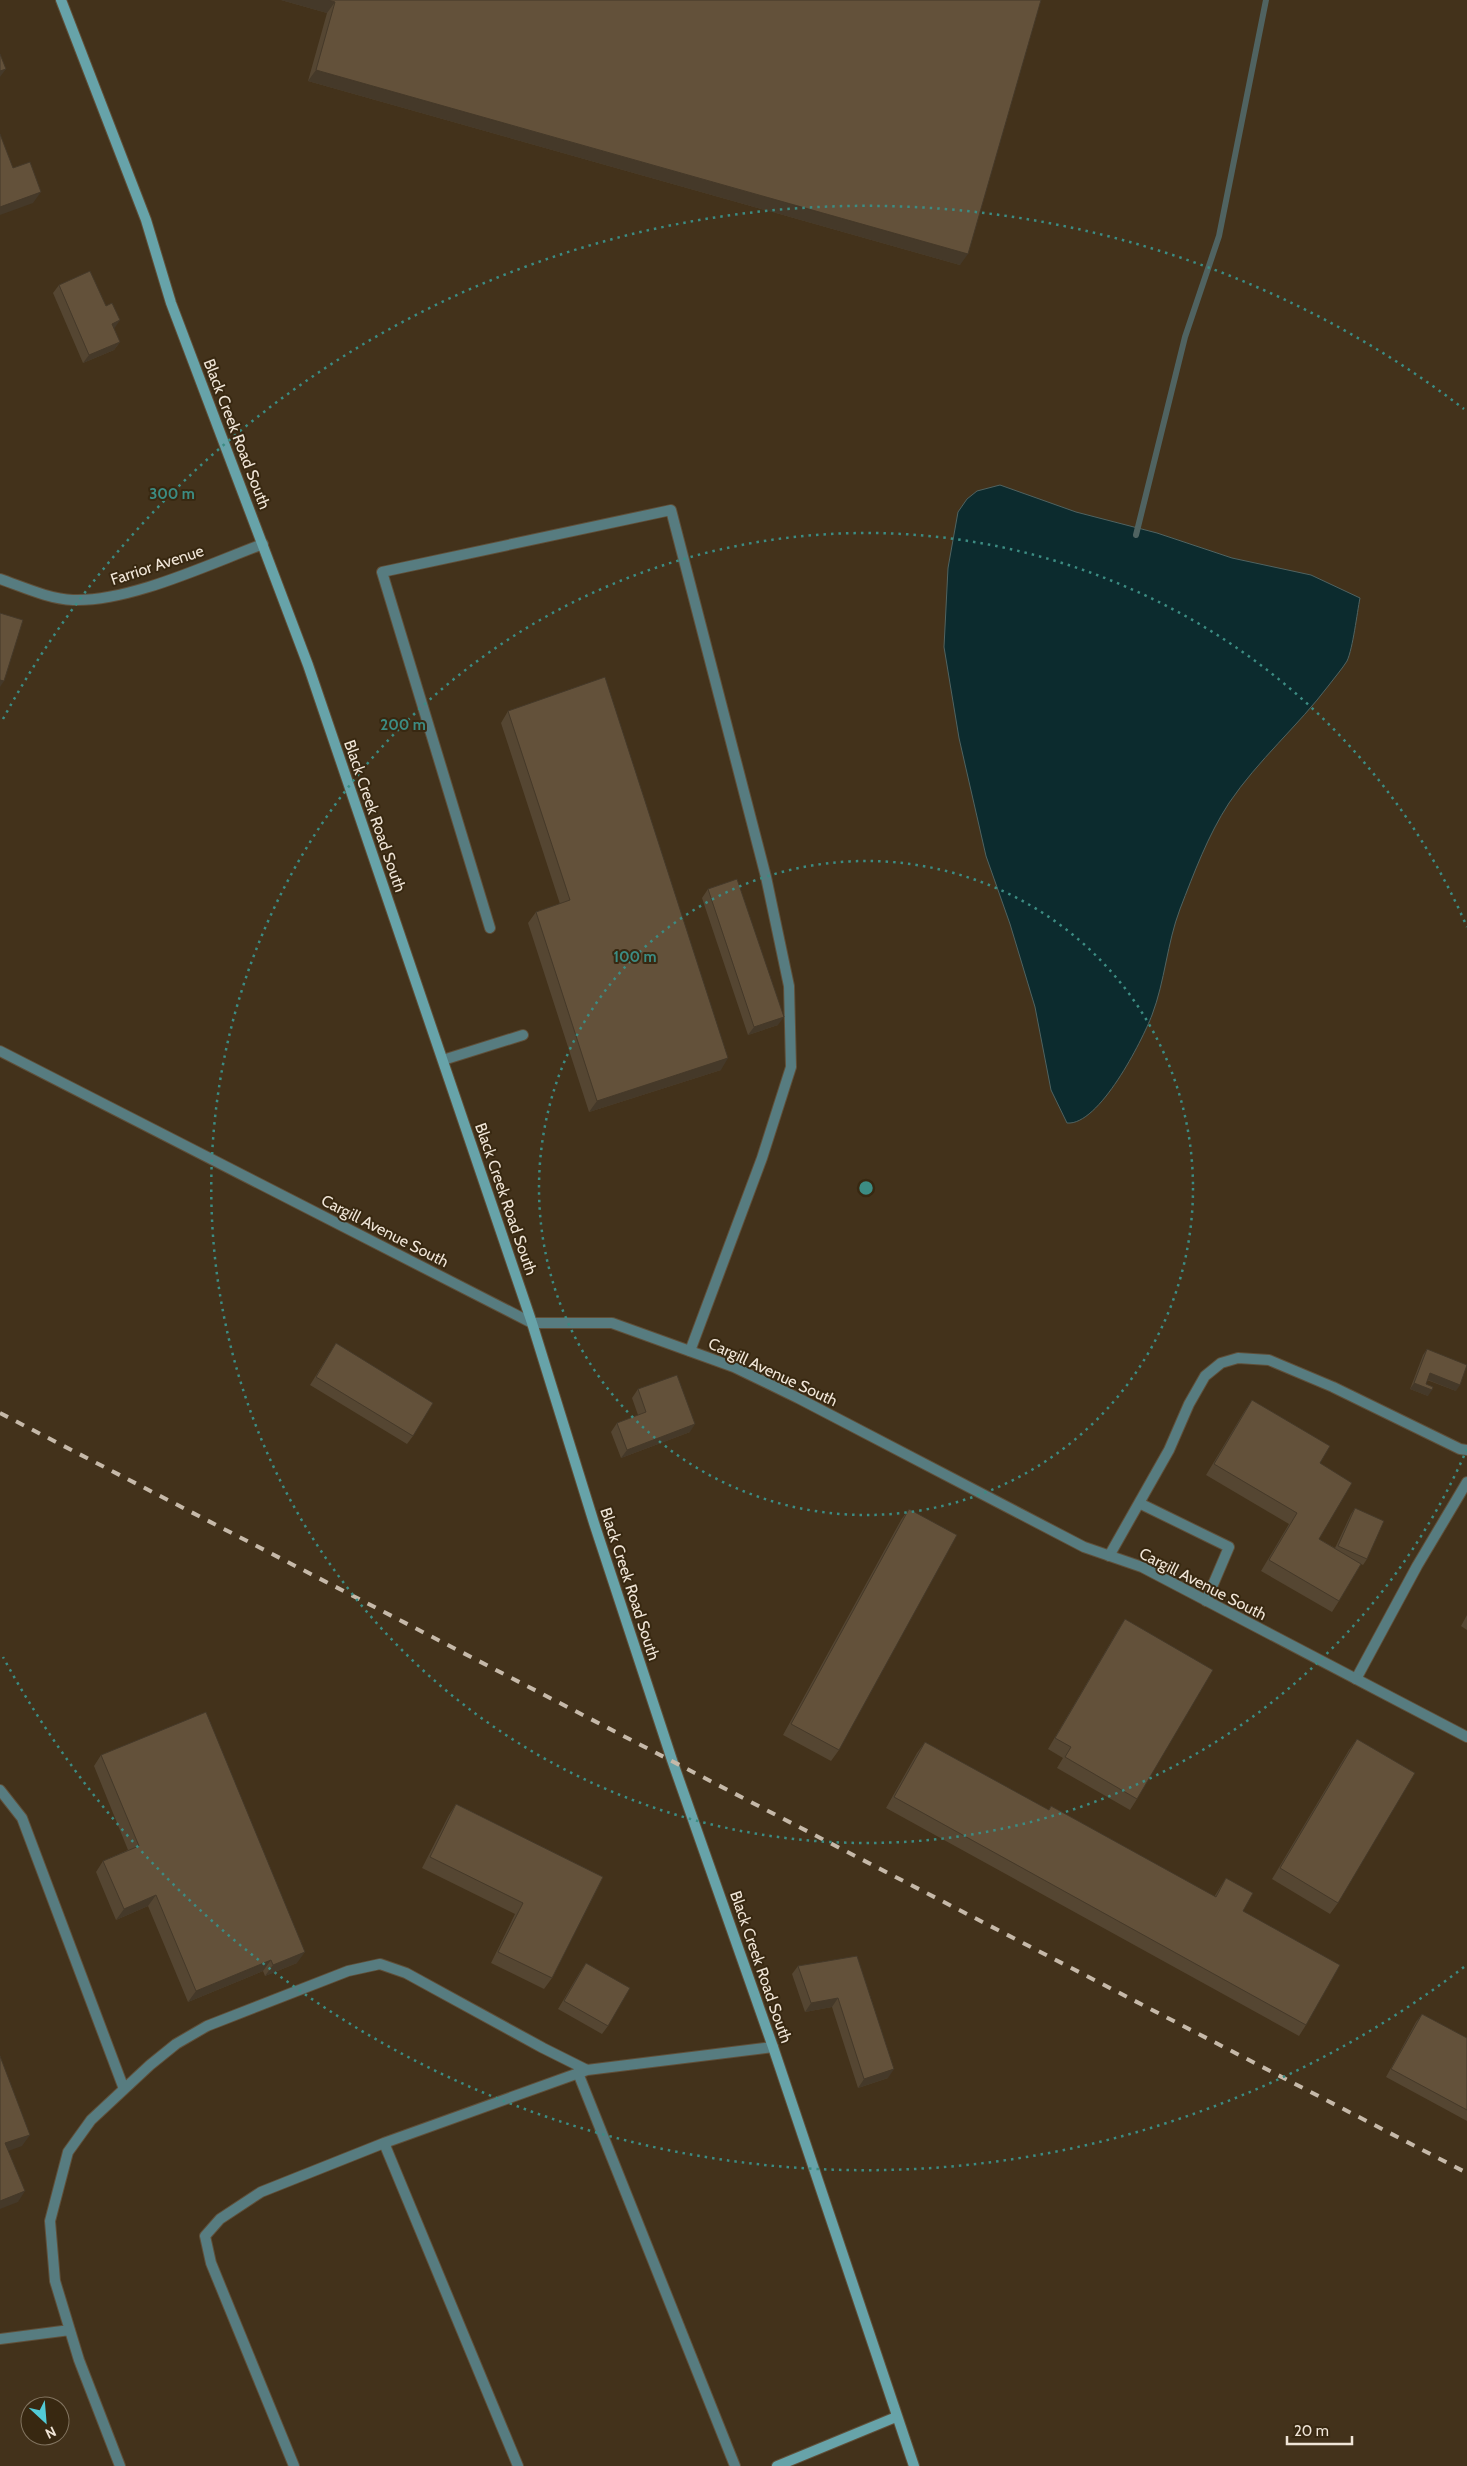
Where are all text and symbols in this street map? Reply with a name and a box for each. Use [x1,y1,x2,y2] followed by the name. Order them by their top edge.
[200,356,274,512] street label: Black Creek Road South
[149,485,195,503] text: 300 m
[108,541,206,589] street label: Farrior Avenue
[380,716,426,734] text: 200 m
[340,737,410,895] street label: Black Creek Road South
[613,948,657,966] text: 100 m
[471,1120,541,1278] street label: Black Creek Road South
[857,1179,875,1197] centre of rings
[318,1191,452,1271] street label: Cargill Avenue South
[705,1334,841,1410] street label: Cargill Avenue South
[596,1505,664,1663] street label: Black Creek Road South
[1136,1544,1270,1624] street label: Cargill Avenue South
[726,1888,796,2046] street label: Black Creek Road South
[20,2396,70,2446] north arrow
[1287,2414,1352,2446] scale bar
[42,2422,59,2443] text: N
[1294,2422,1329,2440] text: 20 m

